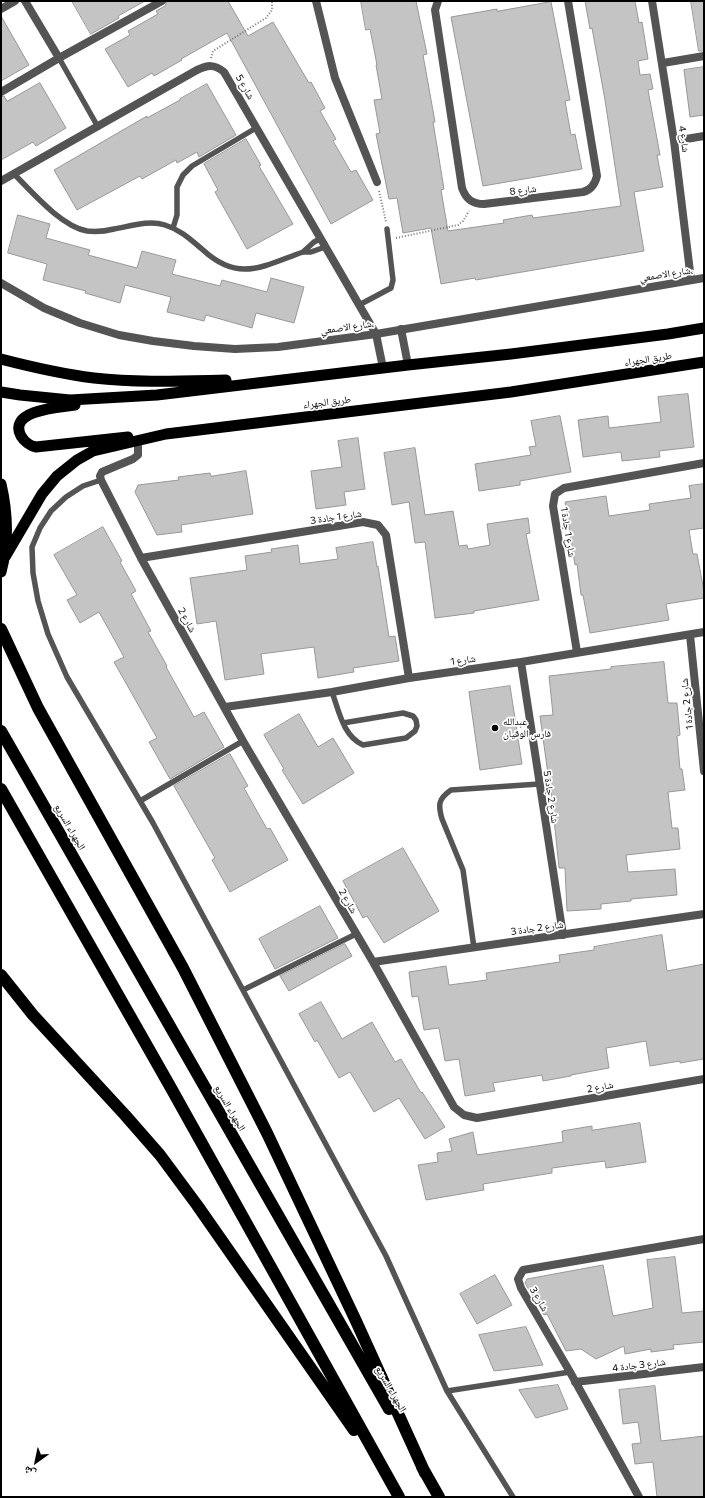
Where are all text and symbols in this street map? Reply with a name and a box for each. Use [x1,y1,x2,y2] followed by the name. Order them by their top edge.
[233,72,257,102] street label: شارع 5
[676,125,692,153] street label: شارع 4
[509,182,537,198] street label: شارع 8
[639,264,693,284] street label: شارع الاصمعي،
[320,317,374,337] street label: شارع الاصمعي،
[623,349,673,369] street label: طريق الجهراء
[302,393,352,411] street label: طريق الجهراء
[558,506,578,558] street label: شارع 1 جادة 1
[309,507,363,527] street label: شارع 1 جادة 3
[175,606,199,634] street label: شارع 2
[450,652,476,668] street label: شارع 1
[678,678,696,730] street label: شارع 2 جادة 1
[503,716,551,740] place label: عبدالله فارس الوقيان
[490,723,500,733] marker: عبدالله فارس الوقيان
[541,770,561,824] street label: شارع 2 جادة 5
[52,802,88,852] street label: الجهراء السريع
[336,887,360,915] street label: شارع 2
[510,918,564,938] street label: شارع 2 جادة 3
[586,1079,614,1095] street label: شارع 2
[212,1083,248,1133] street label: الجهراء السريع
[527,1284,551,1314] street label: شارع 3
[612,1356,666,1374] street label: شارع 3 جادة 4
[373,1364,409,1414] street label: الجهراء السريع
[16,1442,56,1482] north arrow
[21,1464,38,1481] text: ش

